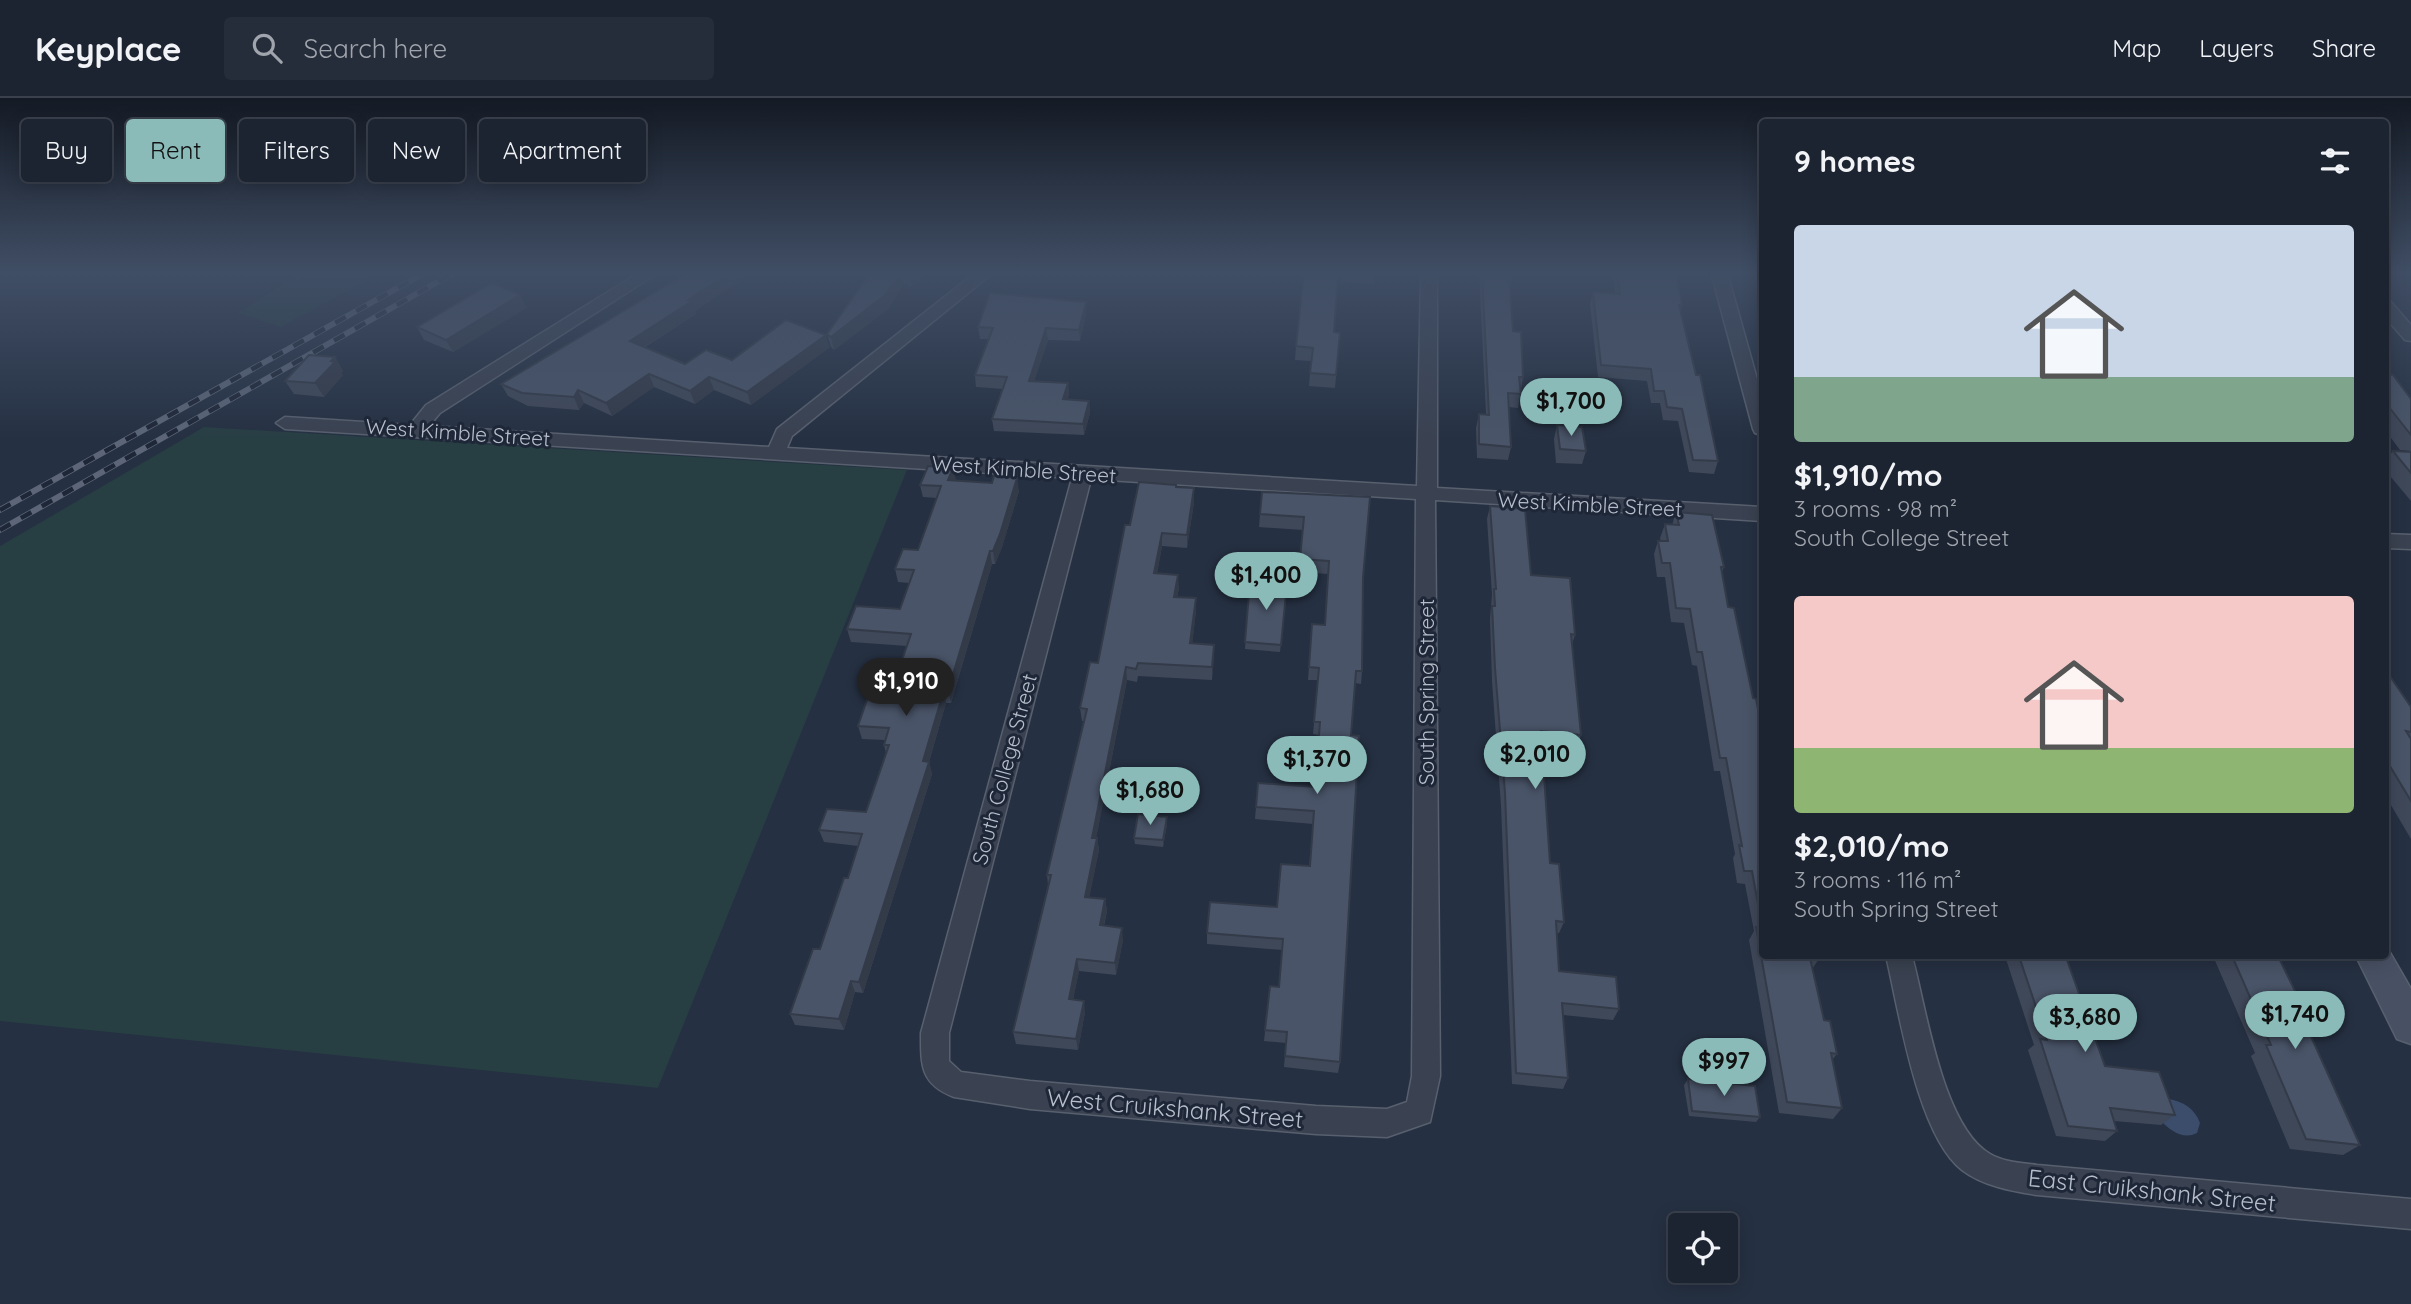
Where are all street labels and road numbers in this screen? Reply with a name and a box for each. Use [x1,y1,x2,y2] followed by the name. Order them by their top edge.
[365,413,551,451] street label: West Kimble Street
[931,450,1117,488] street label: West Kimble Street
[1497,486,1683,522] street label: West Kimble Street
[1413,599,1439,785] street label: South Spring Street
[966,671,1042,867] street label: South College Street
[1046,1082,1304,1134] street label: West Cruikshank Street
[2027,1162,2277,1218] street label: East Cruikshank Street

